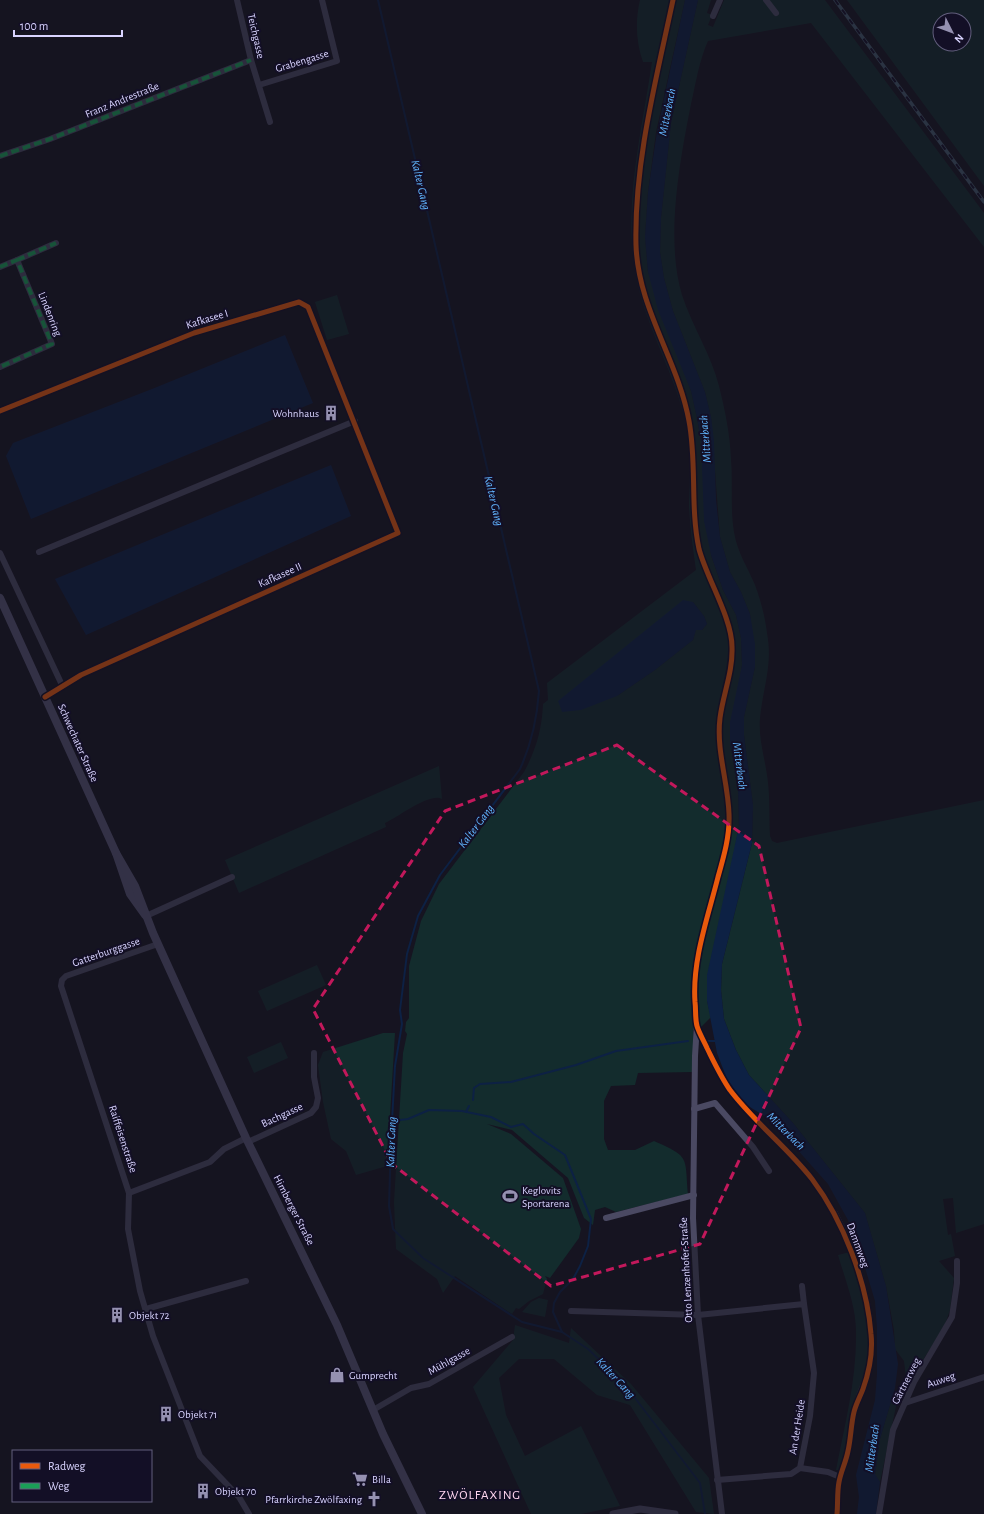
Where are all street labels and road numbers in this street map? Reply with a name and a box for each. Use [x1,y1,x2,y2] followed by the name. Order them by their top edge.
[245,12,267,60] street label: Teichgasse
[274,48,330,74] street label: Grabengasse
[84,80,160,120] street label: Franz Andrestraße
[36,290,64,338] street label: Lindenring
[185,307,229,331] street label: Kafkasee I
[257,561,303,589] street label: Kafkasee II
[56,702,100,784] street label: Schwechater Straße
[71,935,141,969] street label: Gatterburggasse
[260,1101,304,1129] street label: Bachgasse
[107,1104,139,1174] street label: Raiffeisenstraße
[272,1173,316,1247] street label: Himberger Straße
[678,1217,694,1323] street label: Otto Lenzenhofer-Straße
[845,1221,871,1270] street label: Dammweg
[426,1345,472,1377] street label: Mühlgasse
[890,1355,923,1406] street label: Gärtnerweg
[925,1370,957,1390] street label: Auweg
[787,1399,807,1455] street label: An der Heide

